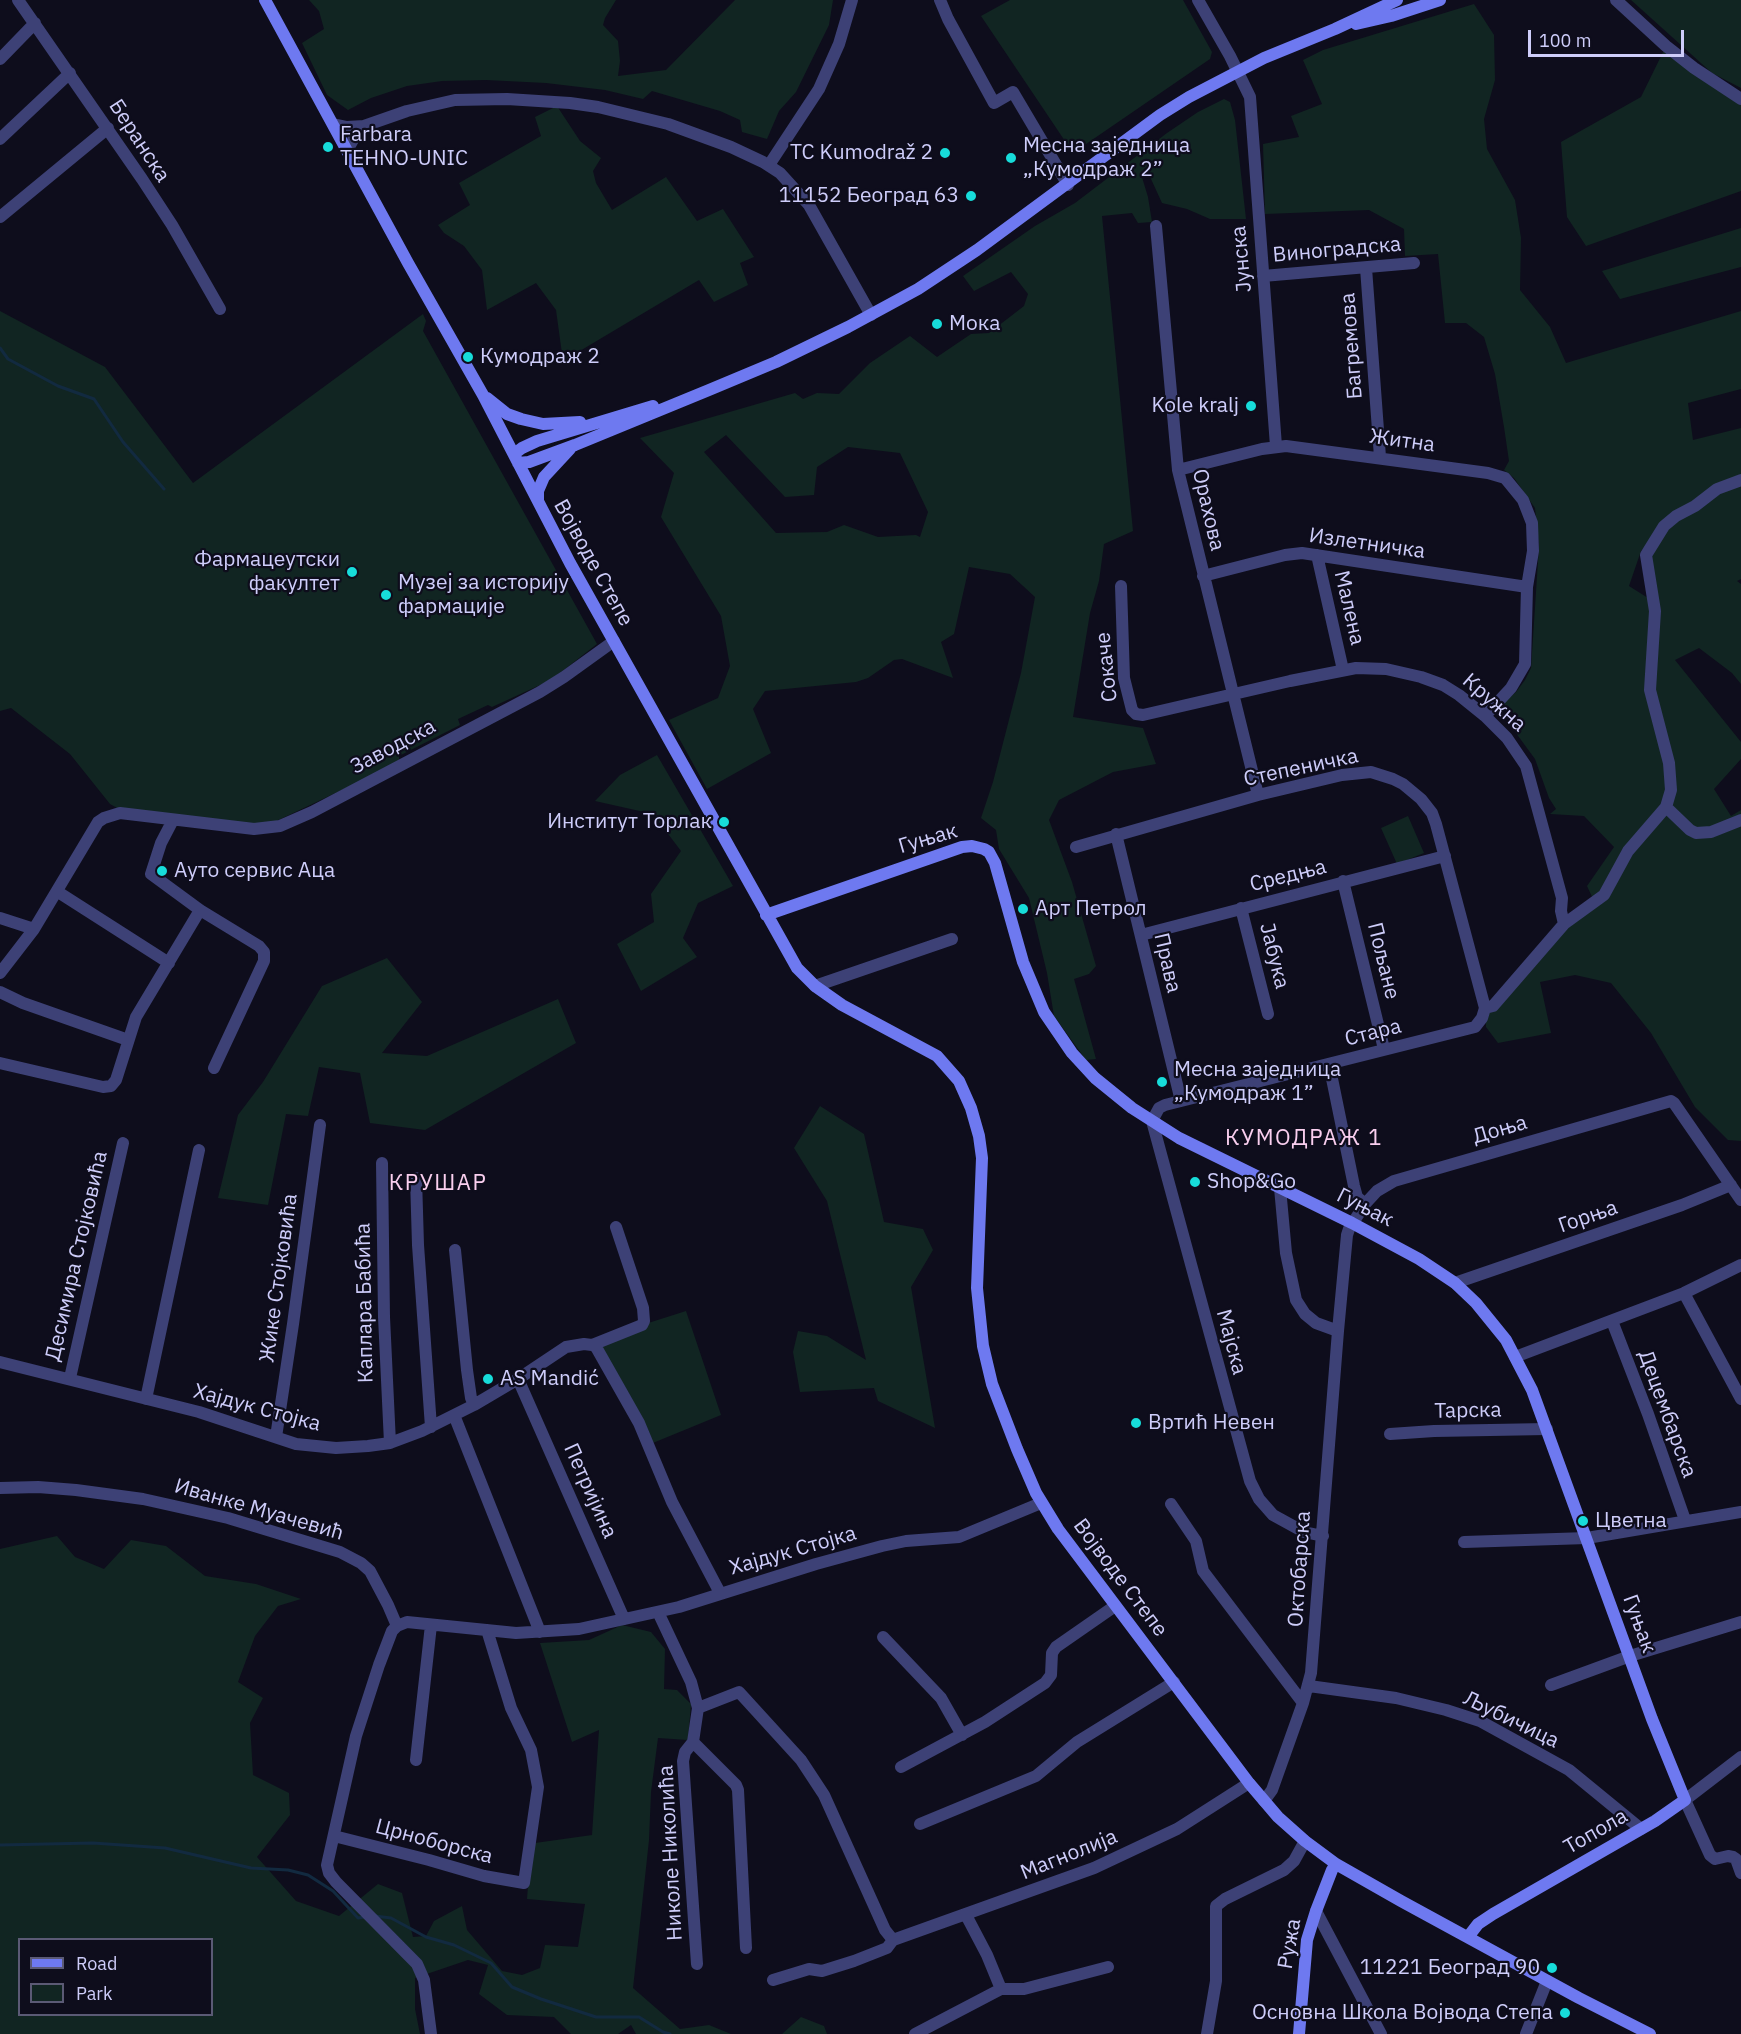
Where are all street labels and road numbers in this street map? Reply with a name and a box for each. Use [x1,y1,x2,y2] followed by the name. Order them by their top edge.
[103,95,175,187] street label: Беранска
[1227,225,1257,293] street label: Јунска
[1272,232,1402,268] street label: Виноградска
[1336,292,1368,400] street label: Багремова
[1367,424,1437,458] street label: Житна
[1186,467,1230,553] street label: Орахова
[548,495,638,631] street label: Војводе Степе
[1307,523,1427,565] street label: Излетничка
[1328,568,1370,648] street label: Малена
[1091,631,1123,703] street label: Сокаче
[1457,668,1531,738] street label: Кружна
[346,714,440,780] street label: Заводска
[1241,744,1361,792] street label: Степеничка
[896,819,960,859] street label: Гуњак
[1247,854,1329,898] street label: Средња
[1361,920,1405,1002] street label: Пољане
[1254,921,1294,991] street label: Јабука
[1148,931,1186,995] street label: Права
[1342,1014,1404,1052] street label: Стара
[1470,1110,1530,1150] street label: Доња
[41,1149,113,1363] street label: Десимира Стојковића
[1332,1183,1398,1233] street label: Гуњак
[255,1192,303,1364] street label: Жике Стојковића
[1555,1195,1621,1239] street label: Горња
[351,1223,379,1383] street label: Каплара Бабића
[1210,1307,1252,1377] street label: Мајска
[1632,1347,1702,1481] street label: Децембарска
[191,1379,323,1437] street label: Хајдук Стојка
[1434,1398,1502,1424] street label: Тарска
[558,1440,622,1542] street label: Петријина
[172,1474,346,1546] street label: Иванке Муачевић
[1283,1510,1317,1628] street label: Октобарска
[1068,1514,1172,1642] street label: Војводе Степе
[727,1521,859,1581] street label: Хајдук Стојка
[1617,1591,1661,1657] street label: Гуњак
[1459,1686,1563,1754] street label: Љубичица
[654,1765,688,1941] street label: Николе Николића
[1560,1804,1632,1860] street label: Топола
[372,1814,496,1870] street label: Црноборска
[1017,1824,1121,1886] street label: Магнолија
[1273,1917,1307,1971] street label: Ружа

